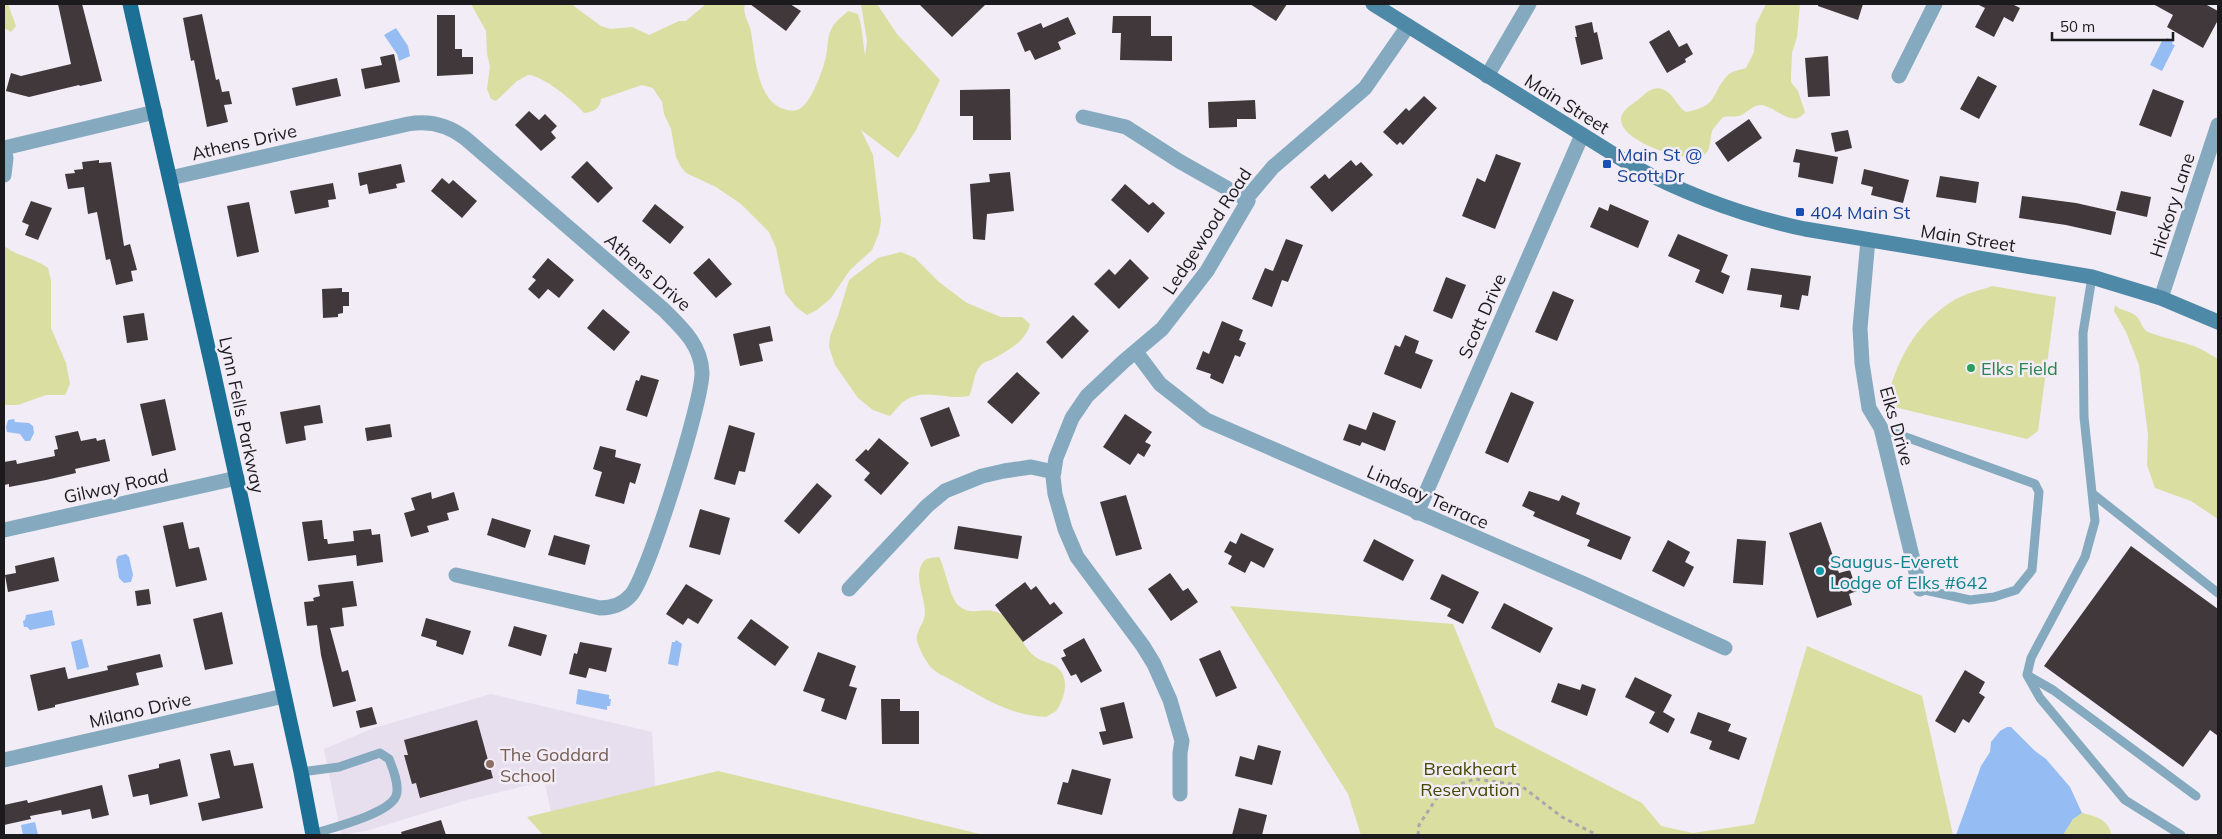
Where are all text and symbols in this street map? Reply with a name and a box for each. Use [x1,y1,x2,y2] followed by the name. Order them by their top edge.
[2052,10,2173,42] scale bar
[2060,17,2095,36] text: 50 m
[1520,69,1614,139] street label: Main Street
[189,119,299,165] street label: Athens Drive
[1617,143,1702,187] place label: Main St @ Scott Dr
[2144,150,2200,260] street label: Hickory Lane
[1601,158,1613,170] marker: Main St @ Scott Dr
[1157,163,1257,299] street label: Ledgewood Road
[1810,201,1910,224] place label: 404 Main St
[1794,206,1806,218] marker: 404 Main St
[1919,219,2017,257] street label: Main Street
[600,228,696,316] street label: Athens Drive
[1453,270,1511,362] street label: Scott Drive
[214,335,270,496] street label: Lynn Fells Parkway
[1981,357,2058,380] place label: Elks Field
[1965,362,1977,374] marker: Elks Field
[1875,384,1919,468] street label: Elks Drive
[1364,460,1492,534] street label: Lindsay Terrace
[62,464,170,508] street label: Gilway Road
[1830,550,1988,594] place label: Saugus-Everett Lodge of Elks #642
[1814,565,1826,577] marker: Saugus-Everett Lodge of Elks #642
[87,687,193,733] street label: Milano Drive
[500,743,609,787] place label: The Goddard School
[1420,757,1520,801] park label: Breakheart Reservation
[484,758,496,770] marker: The Goddard School

